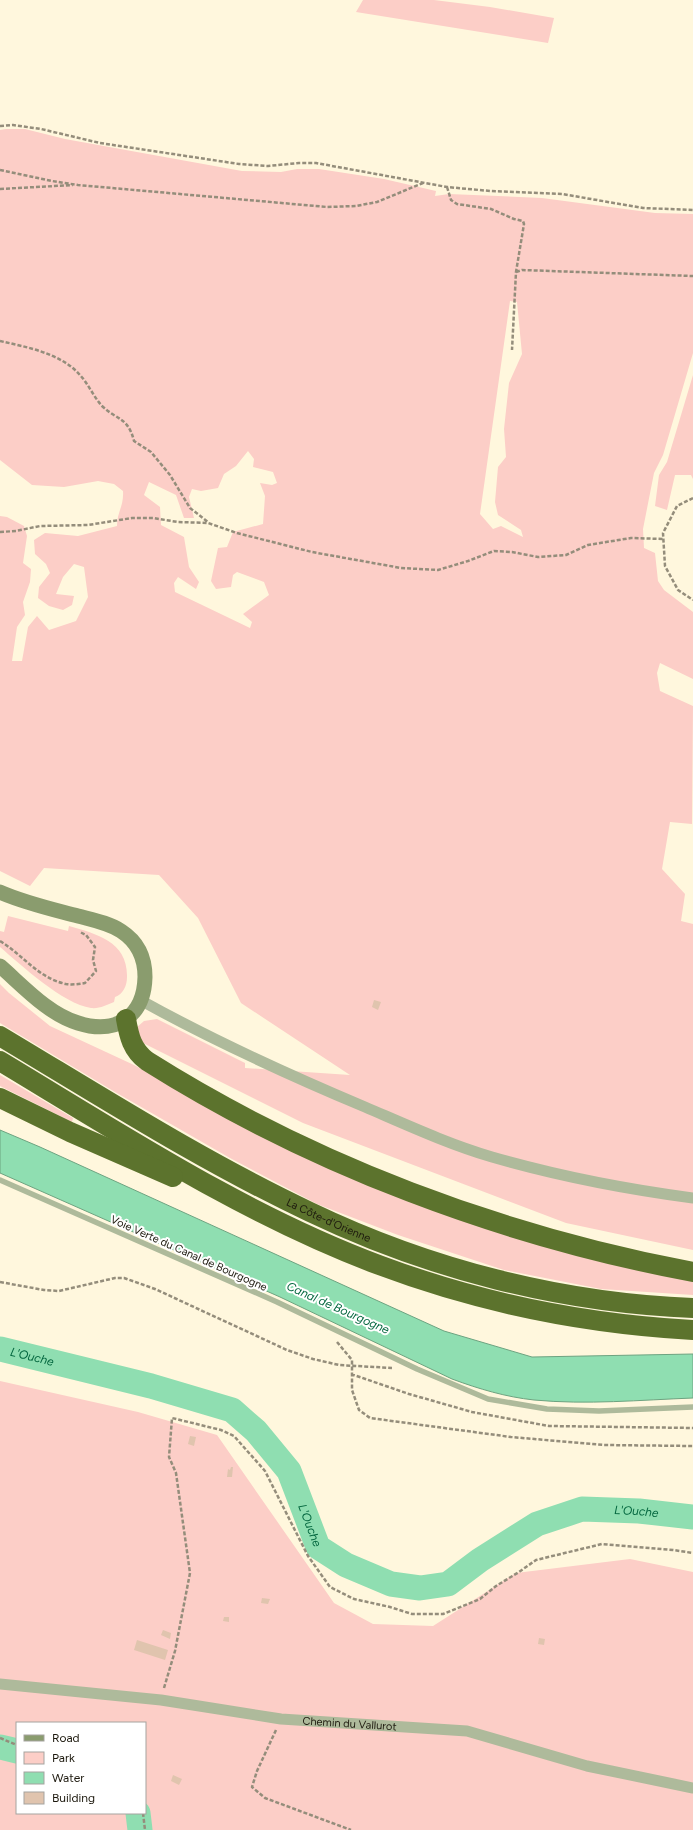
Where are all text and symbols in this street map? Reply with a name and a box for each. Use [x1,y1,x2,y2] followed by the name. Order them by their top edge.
[284,1196,373,1245] street label: La Côte-d'Orienne
[109,1213,269,1294] street label: Voie Verte du Canal de Bourgogne
[284,1279,392,1337] water label: Canal de Bourgogne
[9,1345,56,1369] water label: L'Ouche
[295,1502,324,1549] water label: L'Ouche
[614,1503,660,1520] water label: L'Ouche
[302,1714,397,1733] street label: Chemin du Vallurot
[16,1722,146,1814] legend
[52,1731,80,1745] text: Road
[52,1751,75,1765] text: Park
[52,1771,84,1785] text: Water
[52,1791,95,1805] text: Building

